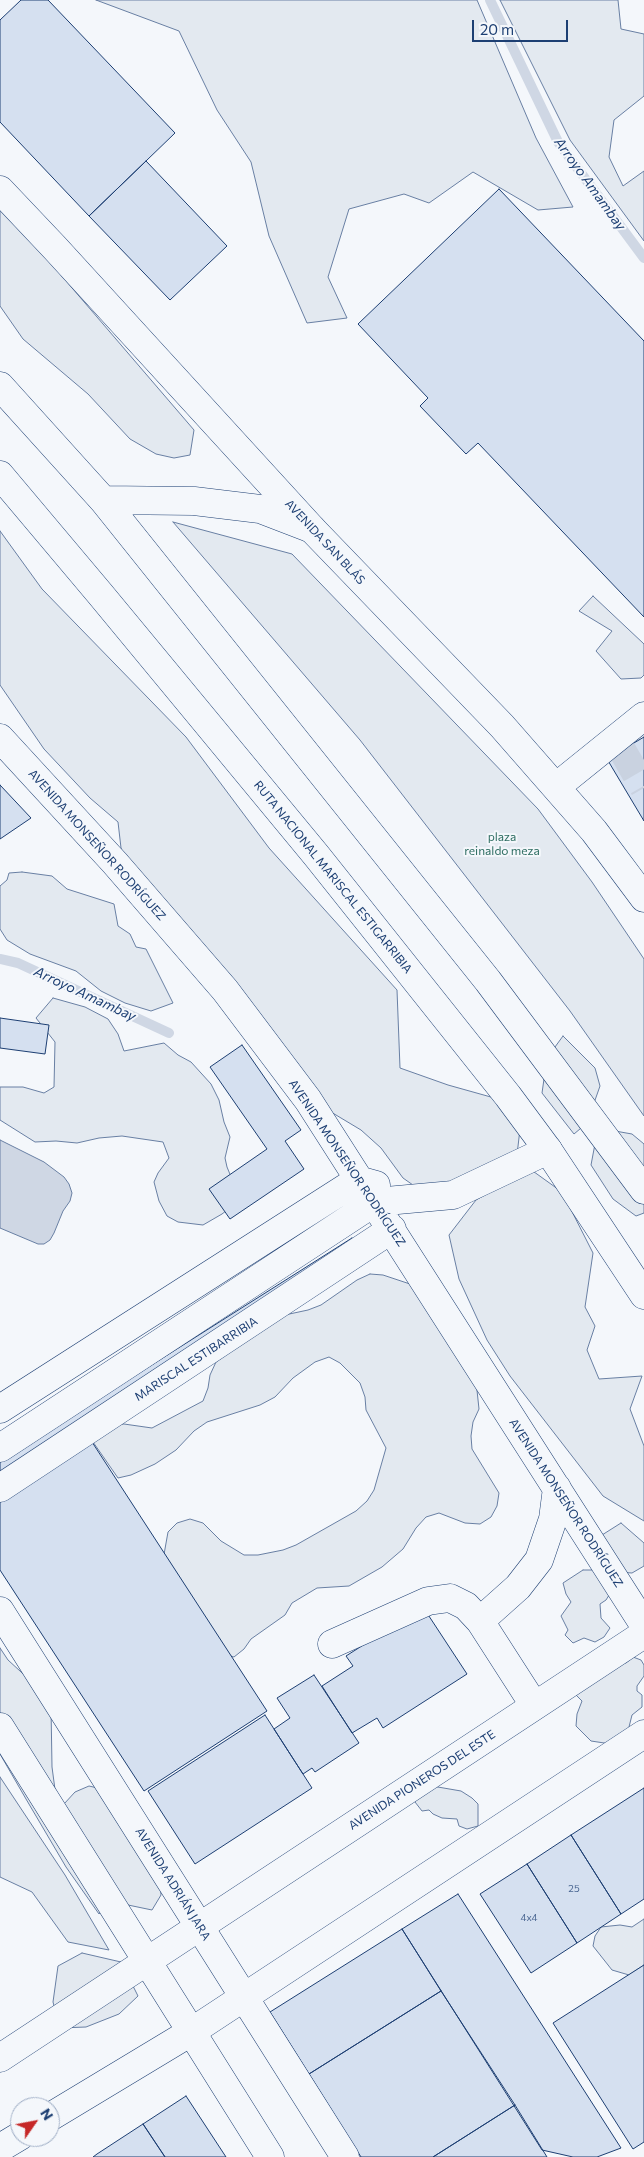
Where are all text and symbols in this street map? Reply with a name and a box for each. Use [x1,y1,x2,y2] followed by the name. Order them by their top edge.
[474,10,570,42] scale bar
[480,20,514,38] text: 20 m
[551,134,629,234] water label: Arroyo Amambay
[282,497,368,587] street label: AVENIDA SAN BLÁS
[25,766,169,924] street label: AVENIDA MONSEÑOR RODRÍGUEZ
[251,778,415,976] street label: RUTA NACIONAL MARISCAL ESTIGARRIBIA
[464,830,540,858] park label: plaza reinaldo meza
[31,963,139,1025] water label: Arroyo Amambay
[286,1077,408,1249] street label: AVENIDA MONSEÑOR RODRÍGUEZ
[132,1314,260,1404] street label: MARISCAL ESTIBARRIBIA
[506,1416,626,1590] street label: AVENIDA MONSEÑOR RODRÍGUEZ
[346,1727,498,1833] street label: AVENIDA PIONEROS DEL ESTE
[132,1825,214,1943] street label: AVENIDA ADRIÁN JARA
[568,1883,580,1895] house number: 25
[520,1912,538,1924] house number: 4x4
[10,2097,60,2147] north arrow
[37,2105,57,2123] text: N

